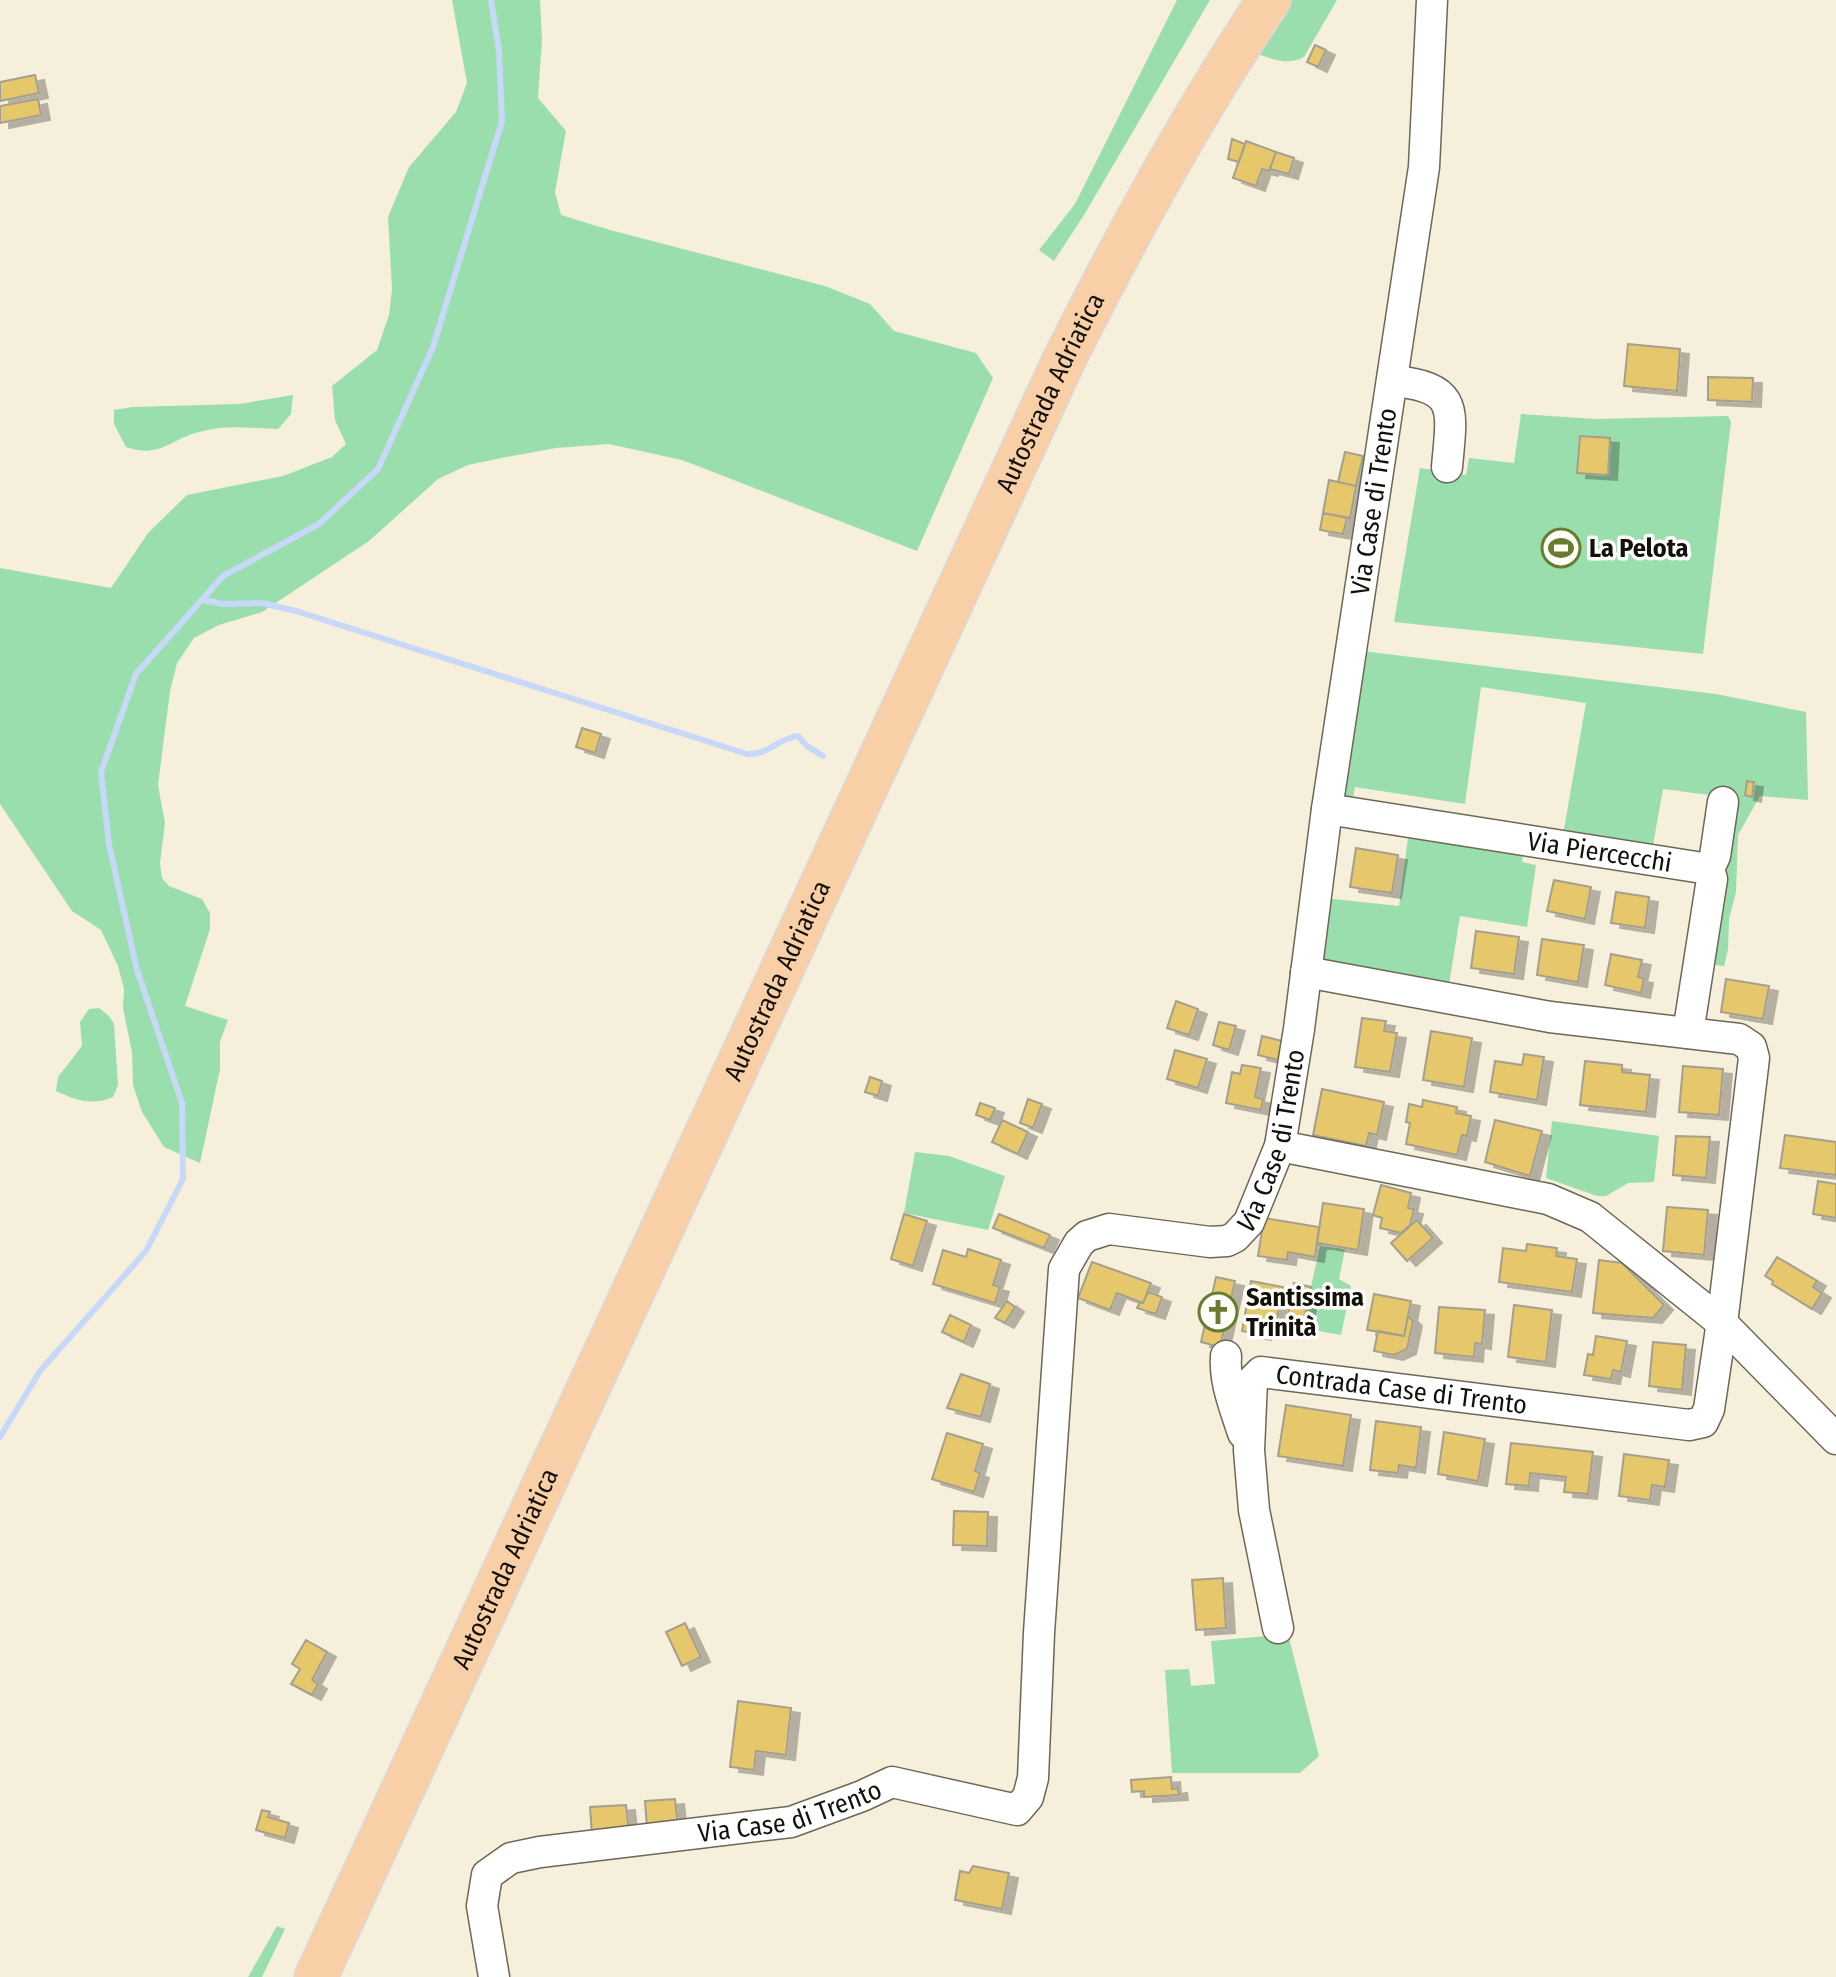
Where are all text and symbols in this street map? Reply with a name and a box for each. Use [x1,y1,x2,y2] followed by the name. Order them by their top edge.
[989,288,1111,497] street label: Autostrada Adriatica
[1344,406,1403,597] street label: Via Case di Trento
[1540,527,1582,569] sports icon: La Pelota
[1589,533,1689,564] place label: La Pelota
[1525,825,1674,878] street label: Via Piercecchi
[717,875,837,1086] street label: Autostrada Adriatica
[1231,1047,1311,1239] street label: Via Case di Trento
[1246,1282,1364,1343] place label: Santissima Trinità
[1197,1291,1239,1333] church icon: Santissima Trinità
[1274,1358,1529,1420] street label: Contrada Case di Trento
[445,1463,565,1674] street label: Autostrada Adriatica
[696,1774,886,1849] street label: Via Case di Trento

